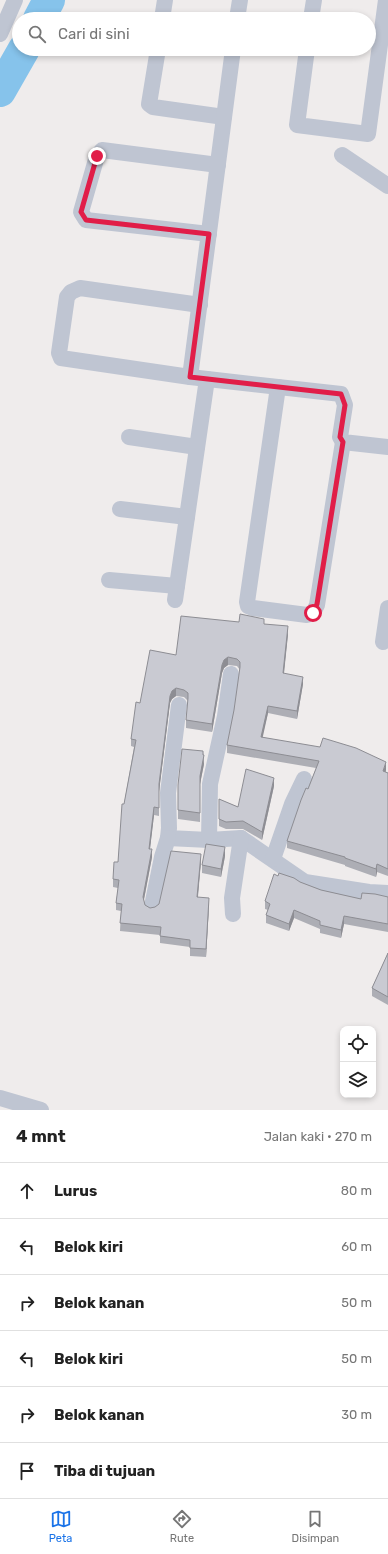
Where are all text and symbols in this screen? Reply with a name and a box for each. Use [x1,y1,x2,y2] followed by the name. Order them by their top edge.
[12,12,376,56] search box
[26,23,48,45] icon: search
[58,25,130,43] text: Cari di sini
[88,147,106,165] route end
[304,604,322,622] route start
[340,1026,376,1098] map controls
[340,1026,376,1062] button: locate
[340,1062,376,1098] button: layers
[16,1126,66,1146] text: 4 mnt
[264,1129,372,1144] text: Jalan kaki · 270 m
[16,1180,38,1202] icon: ahead
[54,1182,97,1200] text: Lurus
[341,1183,372,1198] text: 80 m
[16,1236,38,1258] icon: left
[54,1238,123,1256] text: Belok kiri
[341,1239,372,1254] text: 60 m
[16,1292,38,1314] icon: right
[54,1294,144,1312] text: Belok kanan
[341,1295,372,1310] text: 50 m
[16,1348,38,1370] icon: left
[54,1350,123,1368] text: Belok kiri
[341,1351,372,1366] text: 50 m
[16,1404,38,1426] icon: right
[54,1406,144,1424] text: Belok kanan
[341,1407,372,1422] text: 30 m
[16,1460,38,1482] icon: arrive
[54,1462,155,1480] text: Tiba di tujuan
[49,1508,72,1545] tab: Peta
[170,1508,194,1545] tab: Rute
[292,1508,339,1545] tab: Disimpan

